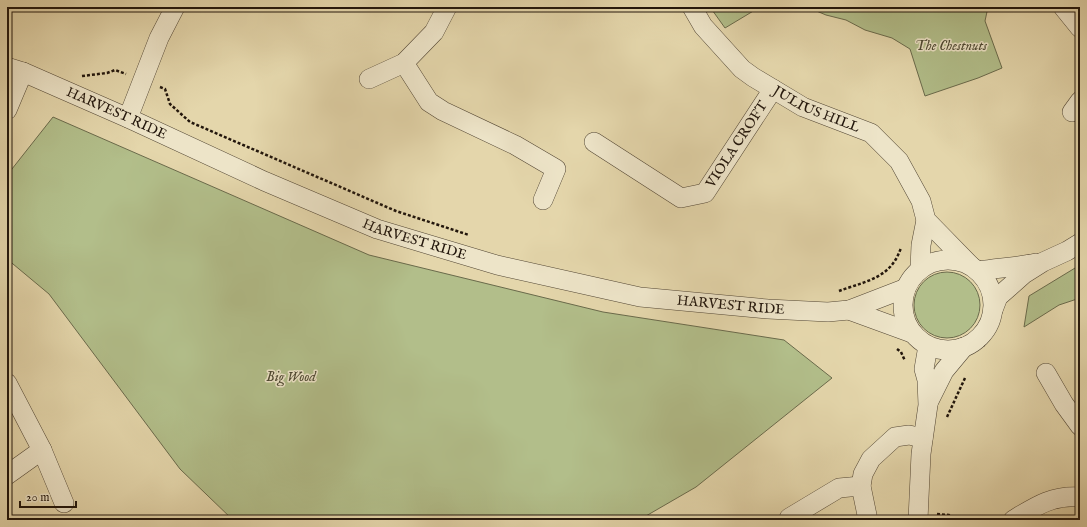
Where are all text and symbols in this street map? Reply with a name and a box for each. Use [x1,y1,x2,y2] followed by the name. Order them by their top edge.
[915,37,988,55] park label: The Chestnuts
[768,81,862,137] street label: JULIUS HILL
[63,83,170,144] street label: HARVEST RIDE
[701,97,772,192] street label: VIOLA CROFT
[359,215,469,264] street label: HARVEST RIDE
[676,291,785,319] street label: HARVEST RIDE
[266,368,317,387] park label: Big Wood
[20,483,76,509] scale bar
[26,490,49,505] text: 20 m

